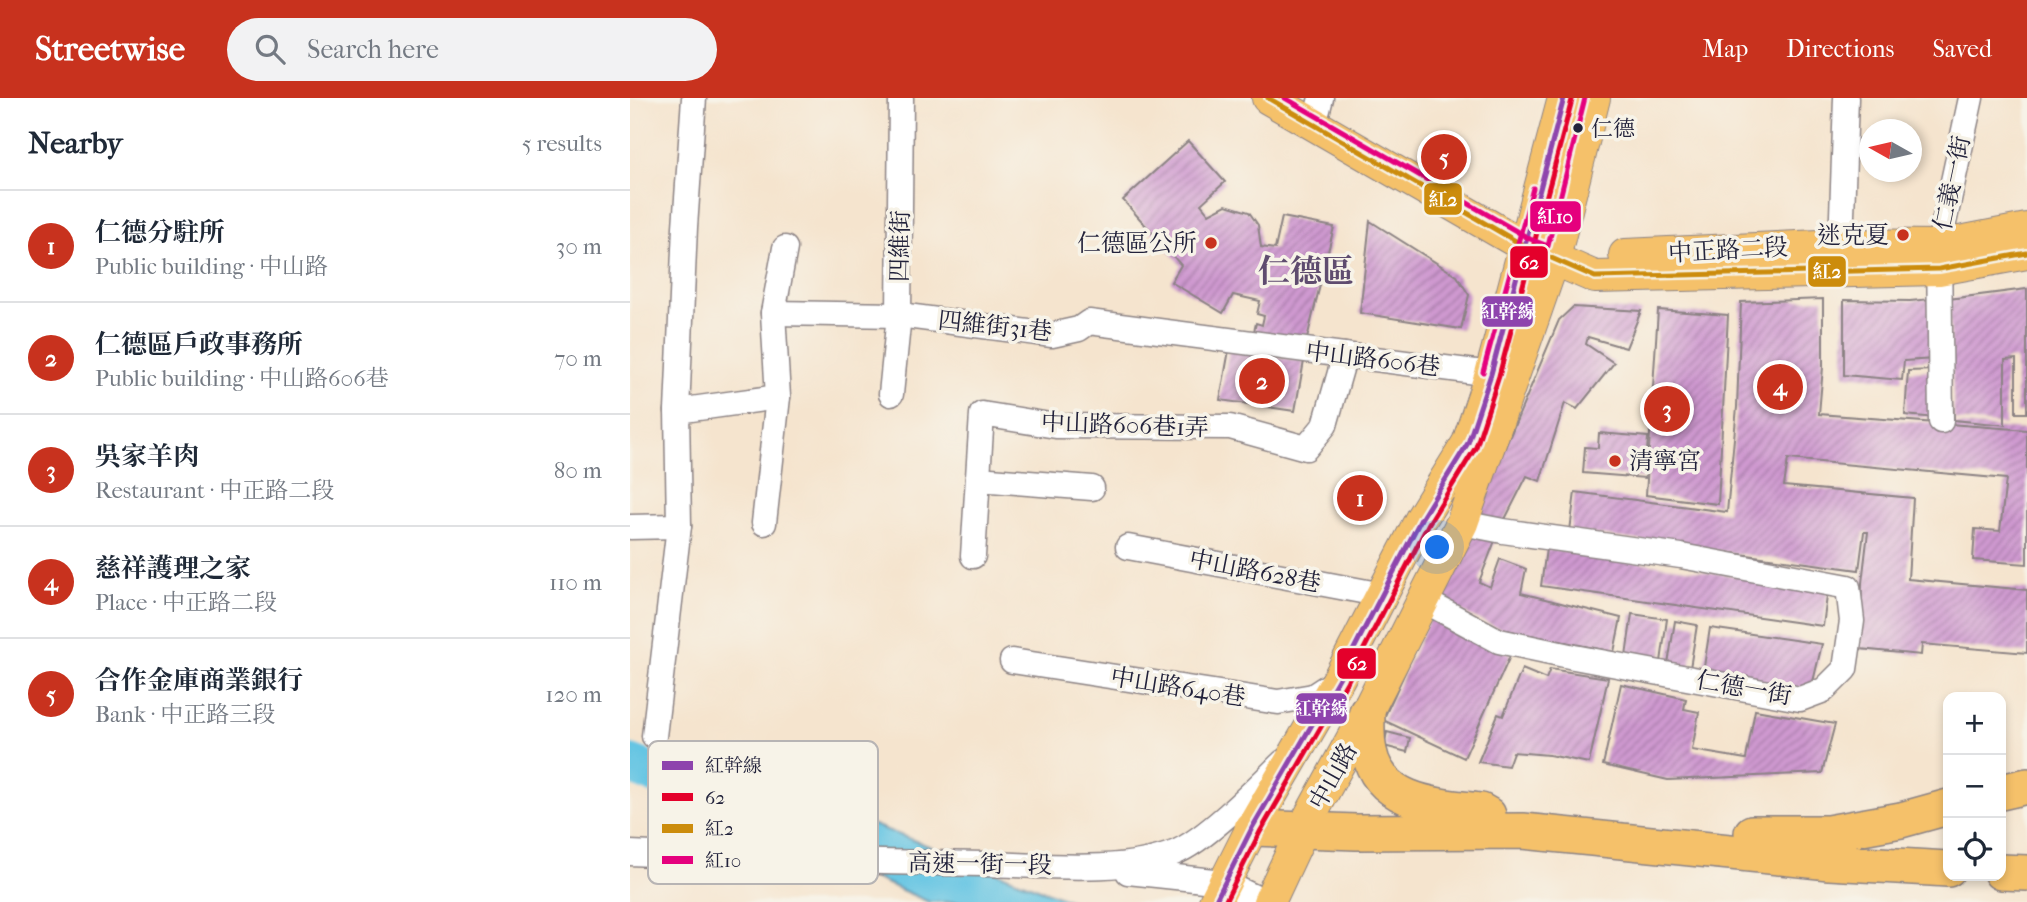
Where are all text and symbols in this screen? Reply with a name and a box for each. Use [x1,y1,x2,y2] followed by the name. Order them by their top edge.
[227,18,717,81] search box
[35,30,185,69] text: Streetwise
[251,30,289,68] icon: search
[307,34,439,65] text: Search here
[1702,35,1748,63] text: Map
[1786,35,1894,63] text: Directions
[1932,35,1992,63] text: Saved
[1591,116,1635,142] place label: 仁德
[1859,119,1922,182] north arrow
[1571,121,1585,135] marker: 仁德
[28,126,123,161] text: Nearby
[522,130,602,157] text: 5 results
[1421,131,1467,183] pin: 5
[1928,133,1976,233] street label: 仁義一街
[1423,182,1463,216] line badge: 紅2
[1429,189,1458,211] text: 紅2
[1529,200,1582,233] line badge: 紅10
[1537,206,1573,228] text: 紅10
[885,210,915,282] street label: 四維街
[95,217,225,248] text: 仁德分駐所
[1817,221,1889,249] place label: 迷克夏
[1895,227,1911,243] marker: 迷克夏
[1077,229,1197,257] place label: 仁德區公所
[47,233,55,260] text: 1
[556,233,602,260] text: 30 m
[1667,233,1789,267] street label: 中正路二段
[1203,235,1219,251] marker: 仁德區公所
[1509,245,1549,279] line badge: 62
[1519,252,1539,274] text: 62
[95,253,328,280] text: Public building · 中山路
[1258,253,1354,290] district label: 仁德區
[1807,255,1847,288] line badge: 紅2
[1813,261,1842,283] text: 紅2
[1481,295,1534,328] line badge: 紅幹線
[1479,301,1537,323] text: 紅幹線
[937,306,1053,346] street label: 四維街31巷
[95,329,303,360] text: 仁德區戶政事務所
[1304,337,1442,381] street label: 中山路606巷
[45,345,57,372] text: 2
[554,345,602,372] text: 70 m
[1239,355,1285,407] pin: 2
[1757,361,1803,413] pin: 4
[95,365,389,392] text: Public building · 中山路606巷
[1644,383,1690,435] pin: 3
[1041,408,1209,442] street label: 中山路606巷1弄
[95,441,199,472] text: 吳家羊肉
[1629,447,1701,475] place label: 清寧宮
[1607,453,1623,469] marker: 清寧宮
[46,457,56,484] text: 3
[554,457,602,484] text: 80 m
[1337,472,1383,524] pin: 1
[95,477,334,504] text: Restaurant · 中正路二段
[1420,530,1454,564] your location
[1187,545,1323,597] street label: 中山路628巷
[95,553,251,584] text: 慈祥護理之家
[44,569,58,596] text: 4
[549,569,602,596] text: 110 m
[95,589,277,616] text: Place · 中正路二段
[1336,647,1377,680] line badge: 62
[1347,653,1367,675] text: 62
[1108,663,1248,711] street label: 中山路640巷
[95,665,303,696] text: 合作金庫商業銀行
[1694,666,1794,710] street label: 仁德一街
[46,681,56,708] text: 5
[545,681,602,708] text: 120 m
[1295,692,1348,725] line badge: 紅幹線
[1943,692,2006,881] map controls
[1943,692,2006,755] button: +
[1292,698,1350,720] text: 紅幹線
[95,701,275,728] text: Bank · 中正路三段
[1303,738,1363,814] street label: 中山路
[648,741,878,884] legend
[705,755,762,777] text: 紅幹線
[1943,755,2006,818] button: −
[705,787,725,809] text: 62
[705,818,734,840] text: 紅2
[1943,818,2006,881] button: locate
[908,849,1052,879] street label: 高速一街一段
[705,850,741,872] text: 紅10

